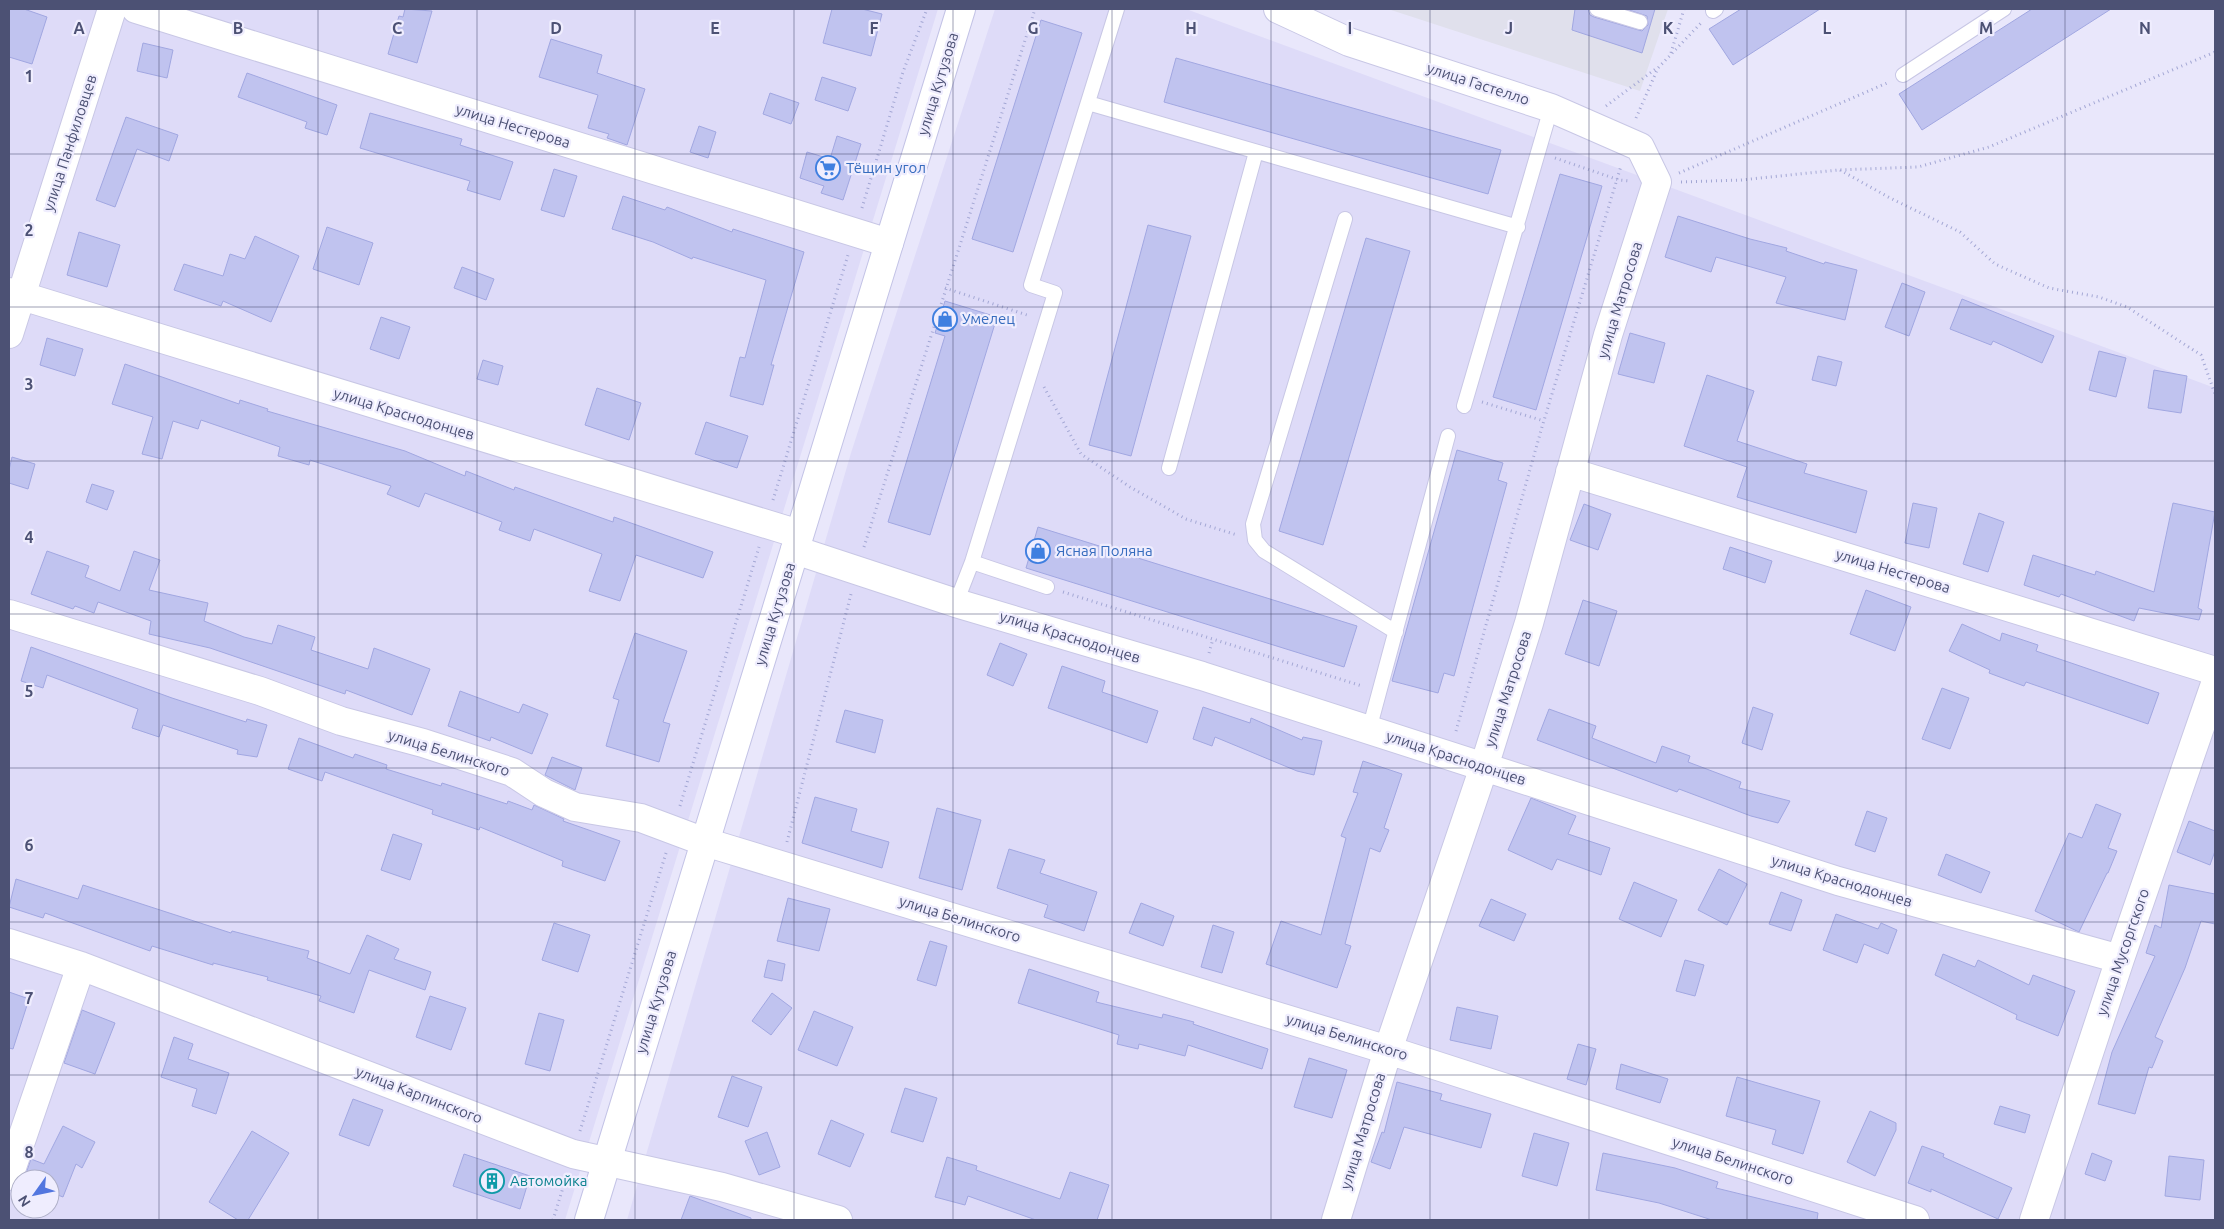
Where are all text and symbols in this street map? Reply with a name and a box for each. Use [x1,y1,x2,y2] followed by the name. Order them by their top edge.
[73,19,85,37] text: A
[233,19,243,37] text: B
[392,19,402,37] text: C
[550,19,562,37] text: D
[710,19,720,37] text: E
[870,19,879,37] text: F
[1027,19,1039,37] text: G
[1185,19,1197,37] text: H
[1348,19,1352,37] text: I
[1505,19,1513,37] text: J
[1663,19,1674,37] text: K
[1823,19,1832,37] text: L
[1979,19,1993,37] text: M
[2139,19,2151,37] text: N
[914,30,961,137] street label: улица Кутузова
[1425,59,1532,108] street label: улица Гастелло
[24,67,34,85] text: 1
[39,72,100,213] street label: улица Панфиловцев
[454,100,572,151] street label: улица Нестерова
[815,155,841,181] supermarket icon: Тёщин угол
[846,159,926,176] place label: Тёщин угол
[24,221,34,239] text: 2
[1594,239,1645,360] street label: улица Матросова
[932,306,958,332] shop icon: Умелец
[962,310,1015,327] place label: Умелец
[24,375,34,393] text: 3
[332,384,477,443] street label: улица Краснодонцев
[24,528,34,546] text: 4
[1025,538,1051,564] shop icon: Ясная Поляна
[1056,542,1153,559] place label: Ясная Поляна
[1834,545,1952,596] street label: улица Нестерова
[751,560,798,667] street label: улица Кутузова
[998,607,1143,666] street label: улица Краснодонцев
[1481,629,1534,749] street label: улица Матросова
[24,682,34,700] text: 5
[386,726,512,779] street label: улица Белинского
[1384,727,1528,788] street label: улица Краснодонцев
[24,836,34,854] text: 6
[1770,851,1915,910] street label: улица Краснодонцев
[2093,886,2152,1018] street label: улица Мусоргского
[897,892,1023,945] street label: улица Белинского
[632,948,679,1055] street label: улица Кутузова
[24,989,34,1007] text: 7
[1284,1010,1410,1063] street label: улица Белинского
[353,1063,485,1127] street label: улица Карпинского
[1337,1070,1388,1191] street label: улица Матросова
[1670,1133,1796,1188] street label: улица Белинского
[24,1143,34,1161] text: 8
[479,1168,505,1194] building icon: Автомойка
[10,1169,60,1219] north arrow
[510,1172,587,1189] place label: Автомойка
[15,1192,34,1210] text: N

